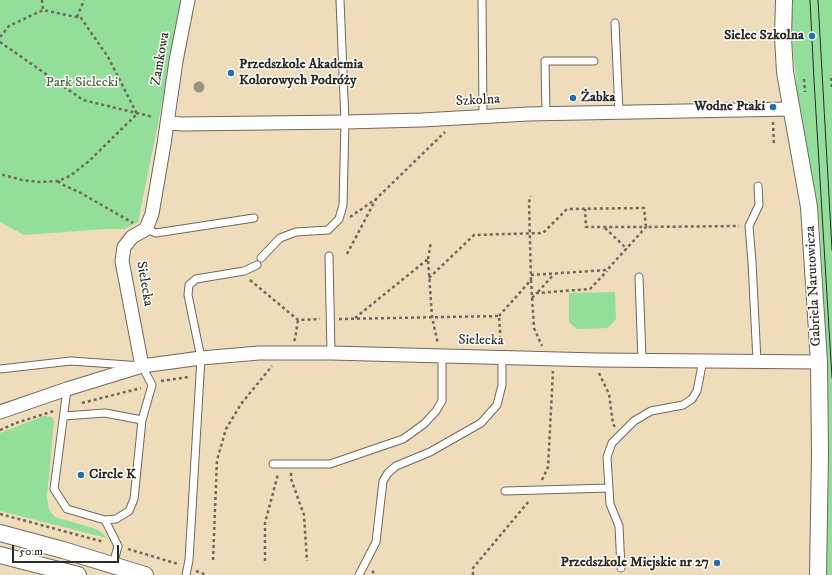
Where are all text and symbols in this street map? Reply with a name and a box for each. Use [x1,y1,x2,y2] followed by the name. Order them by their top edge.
[724,28,804,44] place label: Sielec Szkolna
[148,31,174,87] street label: Zamkowa
[807,31,817,41] marker: Sielec Szkolna
[239,57,363,90] place label: Przedszkole Akademia Kolorowych Podróży
[226,68,236,78] marker: Przedszkole Akademia Kolorowych Podróży
[46,75,118,91] park label: Park Sielecki
[581,90,615,106] place label: Żabka
[455,91,501,111] street label: Szkolna
[568,93,578,103] marker: Żabka
[694,99,765,115] place label: Wodne Ptaki
[768,102,778,112] marker: Wodne Ptaki
[802,225,826,347] street label: Gabriela Narutowicza
[132,260,156,308] street label: Sielecka
[458,332,504,350] street label: Sielecka
[89,467,136,483] place label: Circle K
[76,470,86,480] marker: Circle K
[14,537,121,563] scale bar
[19,544,43,559] text: 50 m
[561,555,709,571] place label: Przedszkole Miejskie nr 27
[712,558,722,568] marker: Przedszkole Miejskie nr 27

